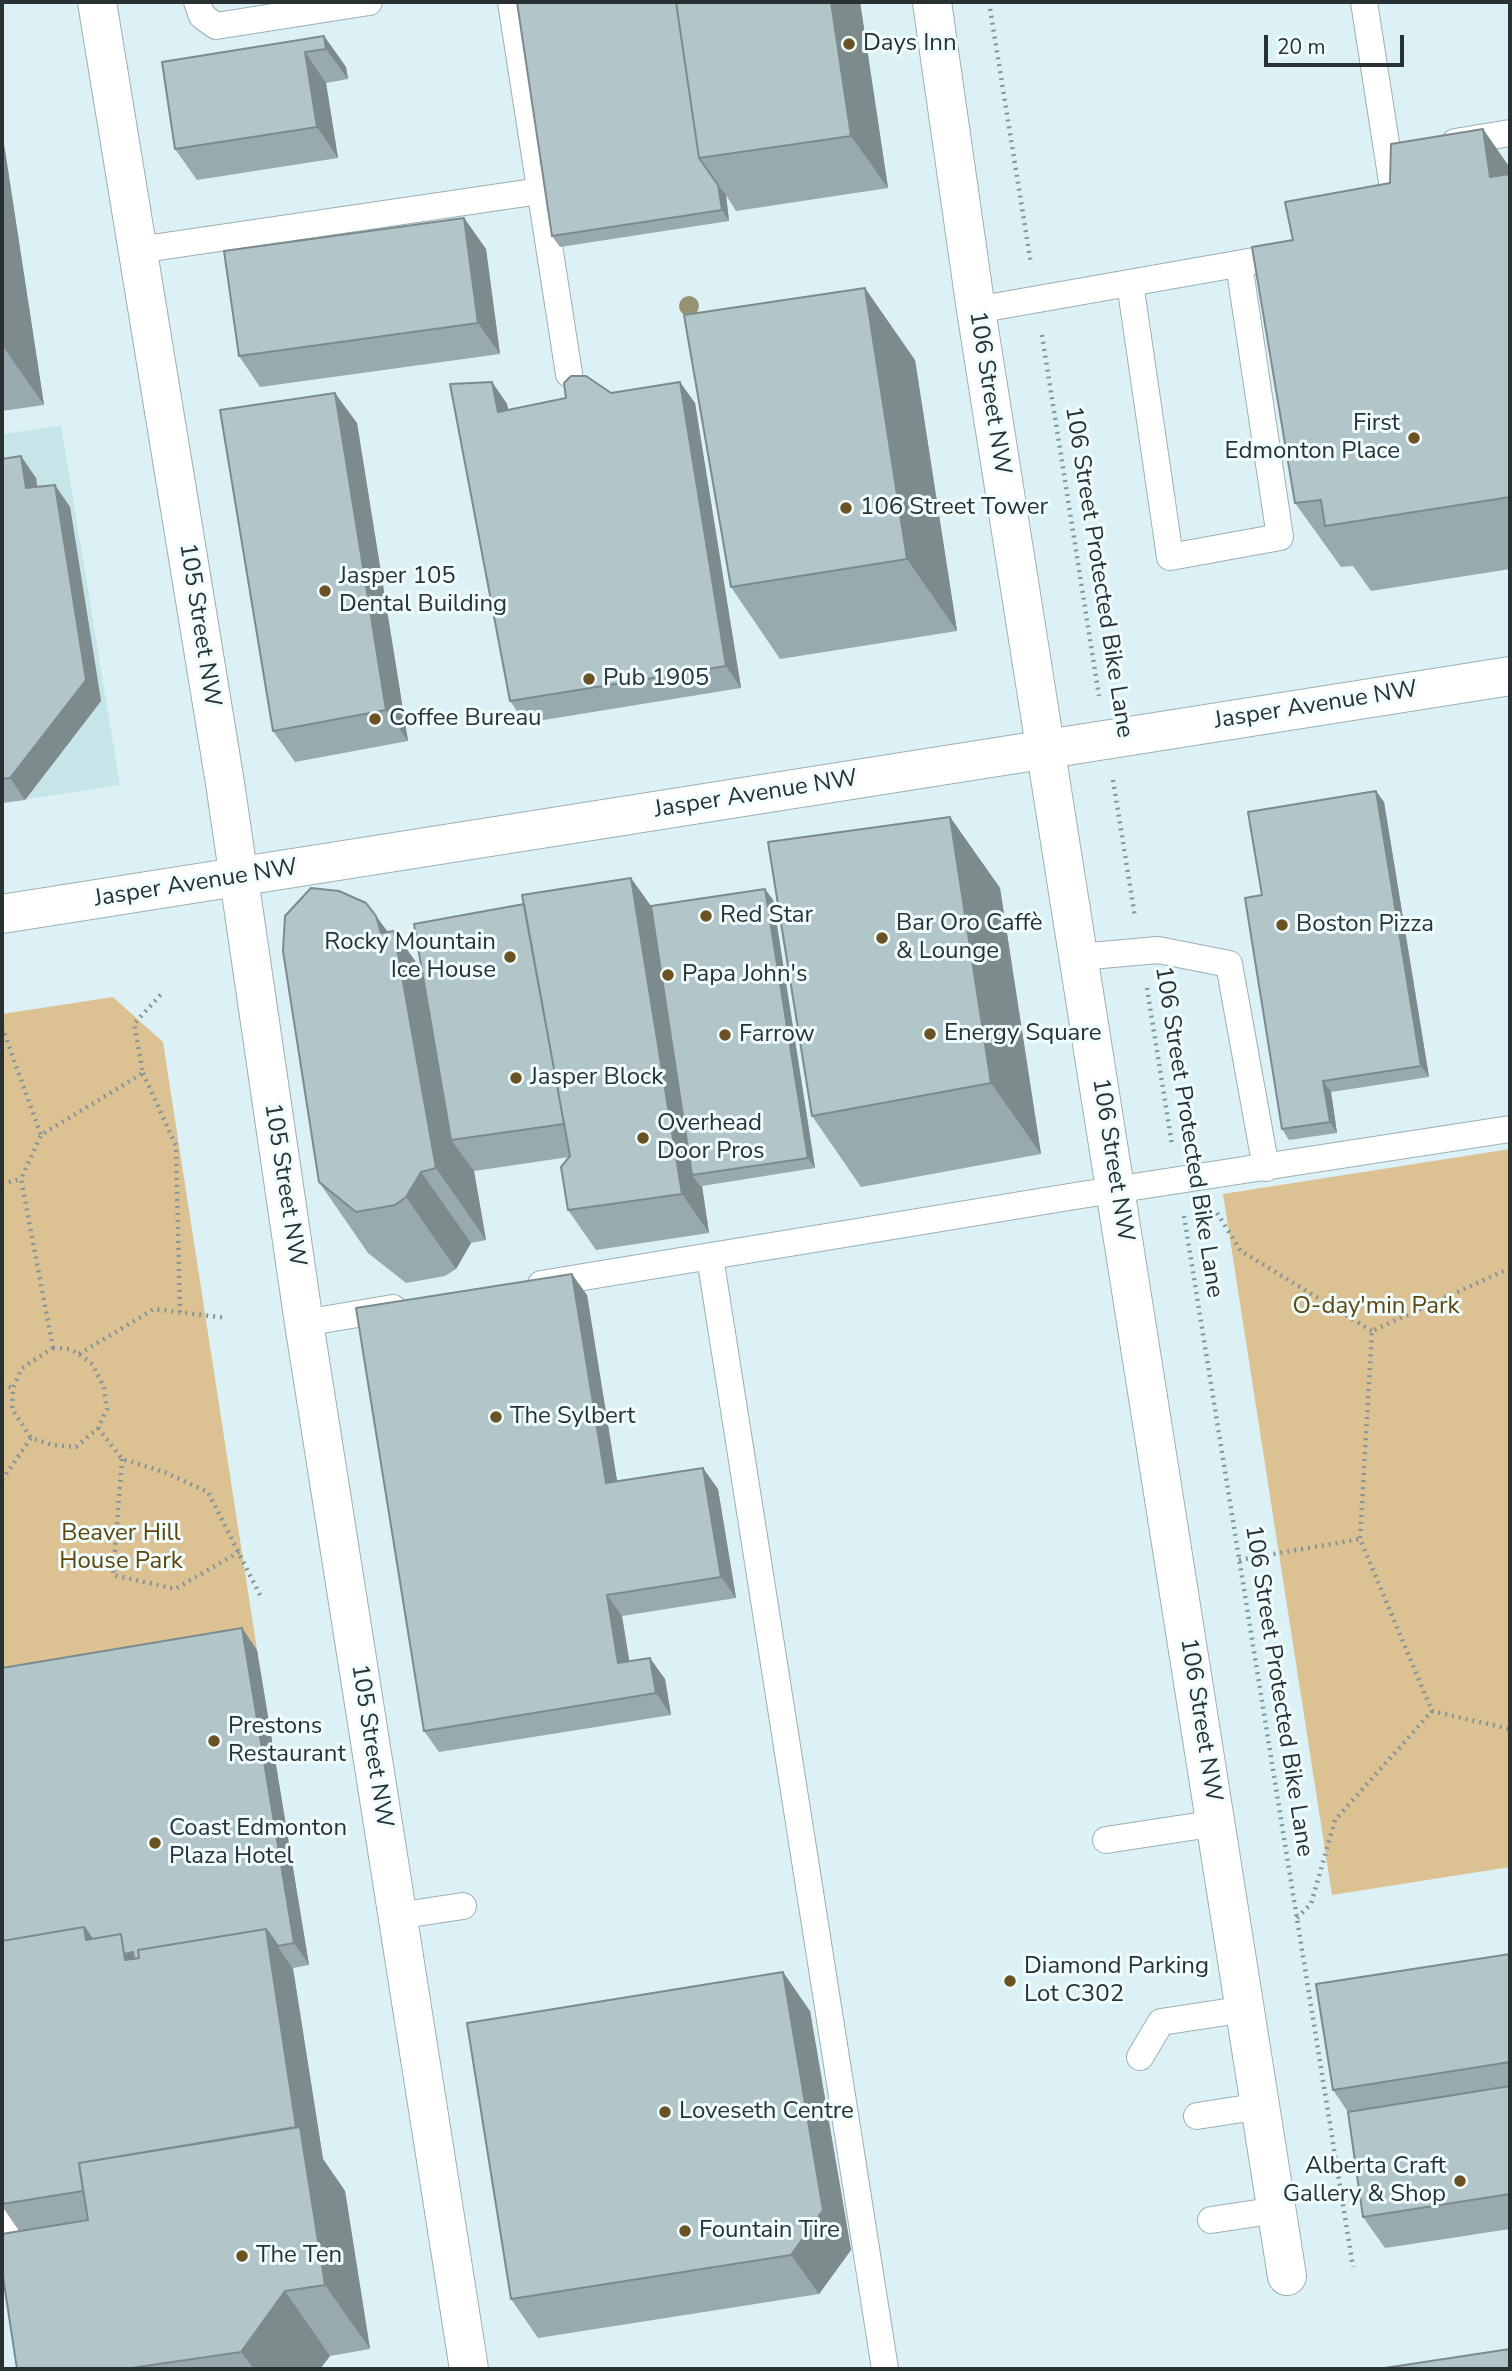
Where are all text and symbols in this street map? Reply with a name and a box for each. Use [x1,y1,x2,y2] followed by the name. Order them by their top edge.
[1267,21,1407,65] scale bar
[863,30,957,58] place label: Days Inn
[1277,33,1326,61] text: 20 m
[841,36,857,52] marker: Days Inn
[962,309,1016,477] street label: 106 Street NW
[1058,404,1138,740] street label: 106 Street Protected Bike Lane
[1225,410,1400,466] place label: First Edmonton Place
[1406,430,1422,446] marker: First Edmonton Place
[860,494,1048,522] place label: 106 Street Tower
[838,500,854,516] marker: 106 Street Tower
[172,541,226,709] street label: 105 Street NW
[339,563,507,619] place label: Jasper 105 Dental Building
[317,583,333,599] marker: Jasper 105 Dental Building
[603,665,709,693] place label: Pub 1905
[581,671,597,687] marker: Pub 1905
[1212,676,1420,736] street label: Jasper Avenue NW
[389,705,542,733] place label: Coffee Bureau
[367,711,383,727] marker: Coffee Bureau
[652,765,860,825] street label: Jasper Avenue NW
[92,854,300,914] street label: Jasper Avenue NW
[720,902,813,930] place label: Red Star
[698,908,714,924] marker: Red Star
[896,910,1043,966] place label: Bar Oro Caffè & Lounge
[1296,911,1434,939] place label: Boston Pizza
[1274,917,1290,933] marker: Boston Pizza
[324,929,496,985] place label: Rocky Mountain Ice House
[874,930,890,946] marker: Bar Oro Caffè & Lounge
[502,949,518,965] marker: Rocky Mountain Ice House
[682,961,807,989] place label: Papa John's
[1148,964,1228,1300] street label: 106 Street Protected Bike Lane
[660,967,676,983] marker: Papa John's
[944,1020,1102,1048] place label: Energy Square
[739,1021,815,1049] place label: Farrow
[922,1026,938,1042] marker: Energy Square
[717,1027,733,1043] marker: Farrow
[530,1064,663,1092] place label: Jasper Block
[508,1070,524,1086] marker: Jasper Block
[1085,1076,1139,1244] street label: 106 Street NW
[257,1101,311,1269] street label: 105 Street NW
[657,1110,765,1166] place label: Overhead Door Pros
[635,1130,651,1146] marker: Overhead Door Pros
[1292,1293,1460,1321] park label: O-day'min Park
[510,1403,635,1431] place label: The Sylbert
[488,1409,504,1425] marker: The Sylbert
[59,1520,183,1576] park label: Beaver Hill House Park
[1238,1523,1318,1859] street label: 106 Street Protected Bike Lane
[1173,1636,1227,1804] street label: 106 Street NW
[344,1662,398,1830] street label: 105 Street NW
[228,1713,346,1769] place label: Prestons Restaurant
[206,1733,222,1749] marker: Prestons Restaurant
[169,1815,347,1871] place label: Coast Edmonton Plaza Hotel
[147,1835,163,1851] marker: Coast Edmonton Plaza Hotel
[1024,1953,1209,2009] place label: Diamond Parking Lot C302
[1002,1973,1018,1989] marker: Diamond Parking Lot C302
[679,2098,854,2126] place label: Loveseth Centre
[657,2104,673,2120] marker: Loveseth Centre
[1283,2153,1446,2209] place label: Alberta Craft Gallery & Shop
[1452,2173,1468,2189] marker: Alberta Craft Gallery & Shop
[699,2217,840,2245] place label: Fountain Tire
[677,2223,693,2239] marker: Fountain Tire
[256,2242,342,2270] place label: The Ten
[234,2248,250,2264] marker: The Ten

